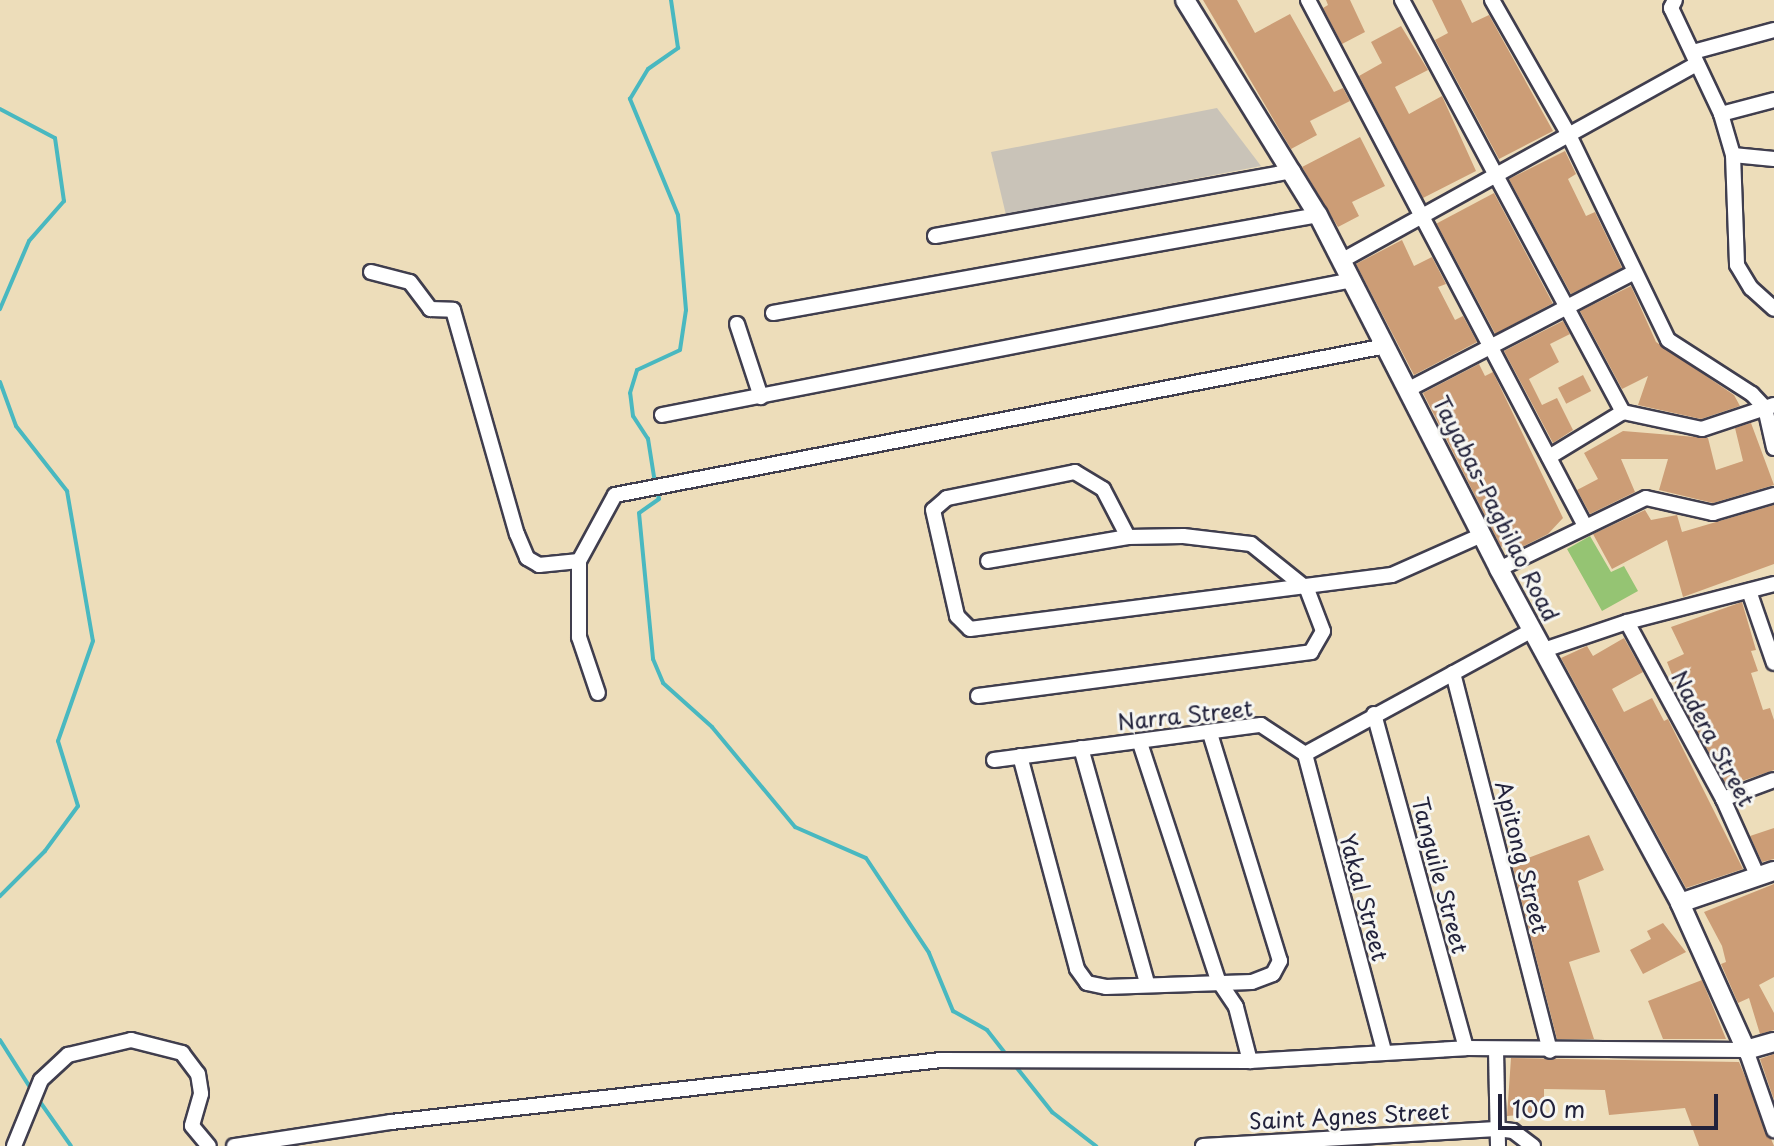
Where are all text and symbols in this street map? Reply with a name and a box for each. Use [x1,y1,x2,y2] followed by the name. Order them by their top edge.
[1428,391,1566,625] street label: Tayabas-Pagbilao Road
[1667,665,1761,811] street label: Nadera Street
[1116,694,1254,734] street label: Narra Street
[1491,778,1555,936] street label: Apitong Street
[1407,794,1475,956] street label: Tanguile Street
[1335,830,1395,964] street label: Yakal Street
[1502,1078,1722,1128] scale bar
[1512,1090,1585,1126] text: 100 m
[1248,1097,1450,1133] street label: Saint Agnes Street

